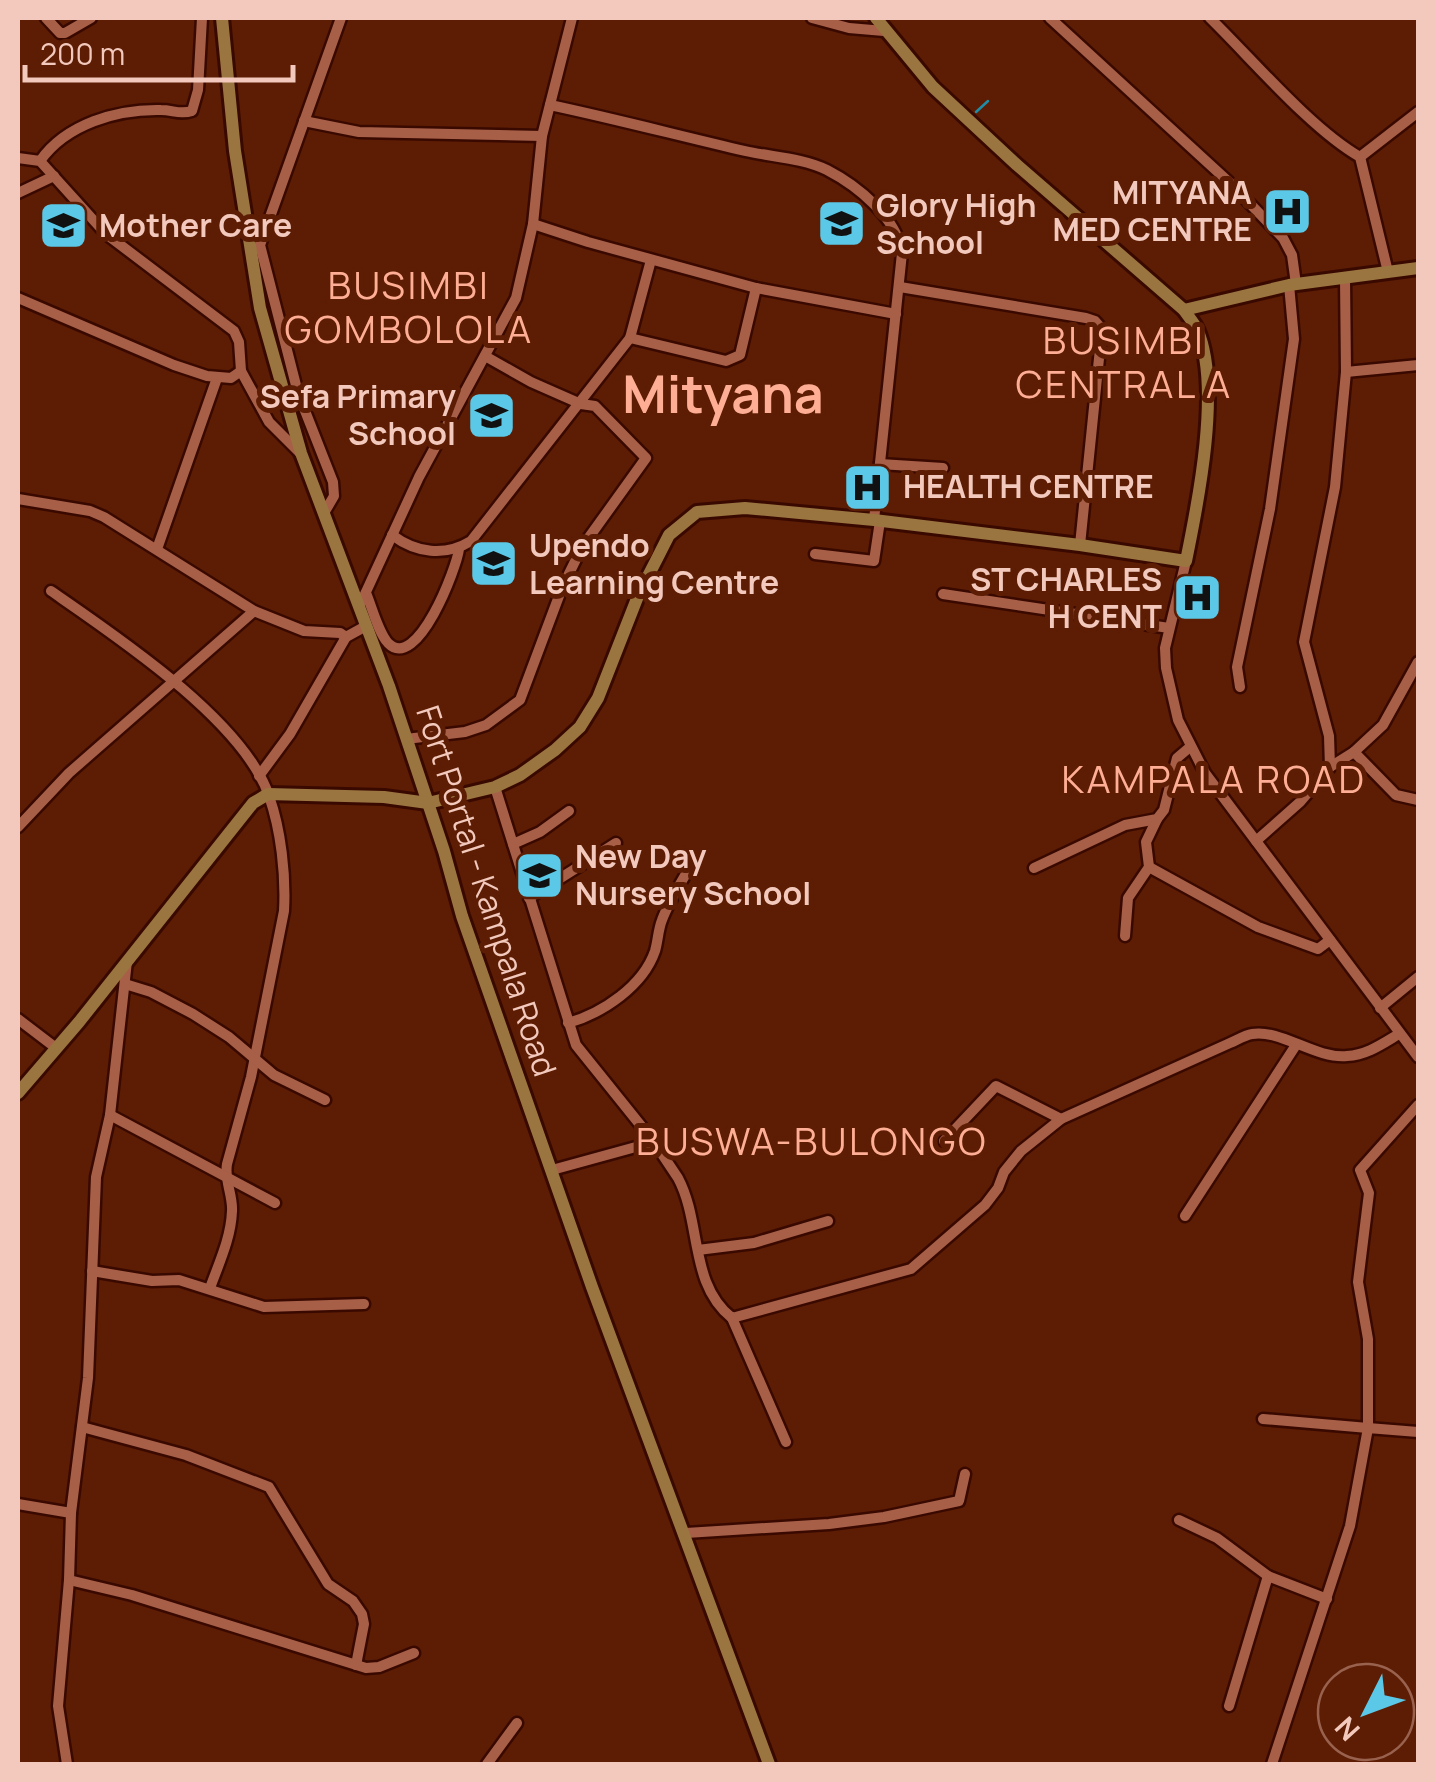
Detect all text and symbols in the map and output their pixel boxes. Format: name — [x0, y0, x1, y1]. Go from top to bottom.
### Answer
scale bar — [25, 20, 292, 82]
text: 200 m — [40, 33, 125, 74]
place label: MITYANA MED CENTRE — [1053, 170, 1252, 251]
place label: Glory High School — [876, 183, 1037, 264]
hospital icon: MITYANA MED CENTRE — [1261, 185, 1313, 237]
school or university icon: Glory High School — [815, 198, 867, 250]
school or university icon: Mother Care — [38, 200, 90, 252]
place label: Mother Care — [99, 203, 292, 247]
district label: BUSIMBI GOMBOLOLA — [284, 258, 534, 354]
district label: BUSIMBI CENTRAL A — [1015, 313, 1233, 409]
district label: Mityana — [622, 358, 824, 429]
place label: Sefa Primary School — [260, 374, 456, 455]
school or university icon: Sefa Primary School — [465, 389, 517, 441]
hospital icon: HEALTH CENTRE — [842, 461, 894, 513]
place label: HEALTH CENTRE — [903, 464, 1154, 508]
place label: Upendo Learning Centre — [529, 523, 779, 604]
school or university icon: Upendo Learning Centre — [468, 538, 520, 590]
place label: ST CHARLES H CENT — [970, 557, 1163, 638]
hospital icon: ST CHARLES H CENT — [1171, 572, 1223, 624]
street label: Fort Portal - Kampala Road — [406, 700, 568, 1082]
district label: KAMPALA ROAD — [1061, 752, 1367, 804]
place label: New Day Nursery School — [575, 834, 811, 915]
school or university icon: New Day Nursery School — [514, 849, 566, 901]
district label: BUSWA-BULONGO — [636, 1114, 988, 1166]
north arrow — [1316, 1662, 1416, 1762]
text: N — [1326, 1709, 1368, 1750]

